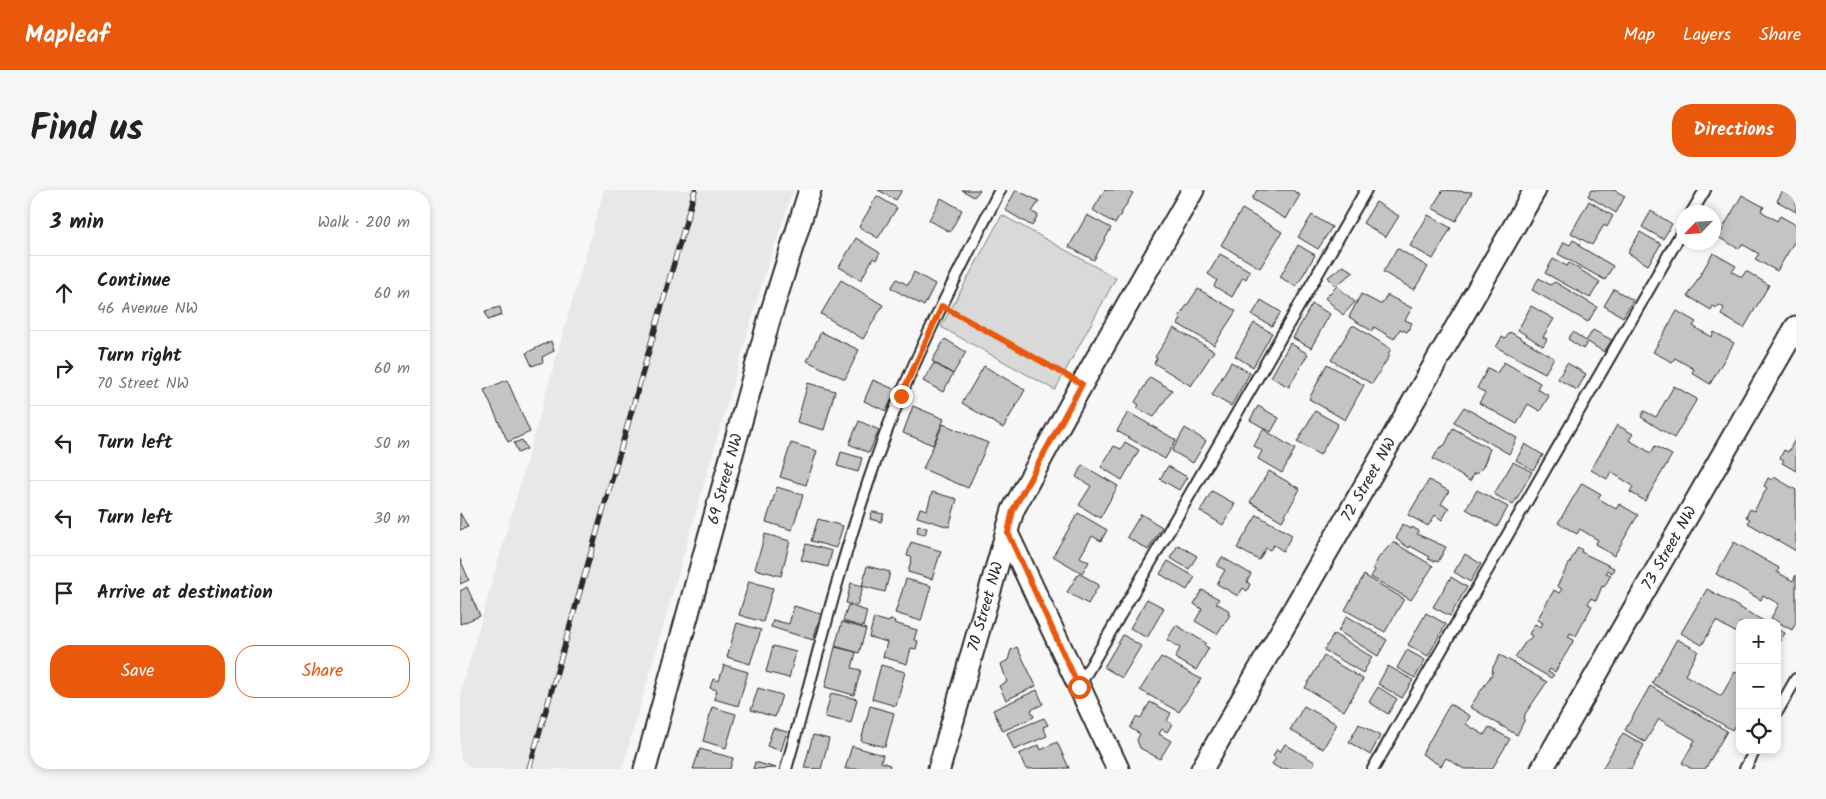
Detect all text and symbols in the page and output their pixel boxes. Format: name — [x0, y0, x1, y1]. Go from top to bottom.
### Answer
text: Mapleaf — [25, 16, 109, 55]
text: Map — [1624, 21, 1655, 50]
text: Layers — [1683, 21, 1731, 50]
text: Share — [1759, 21, 1801, 50]
text: Find us — [30, 102, 143, 158]
button: Directions — [1672, 104, 1796, 157]
north arrow — [1676, 205, 1721, 250]
text: 3 min — [50, 206, 104, 239]
text: Walk · 200 m — [317, 210, 410, 235]
text: Continue — [97, 266, 170, 296]
icon: ahead — [50, 279, 78, 307]
text: 60 m — [374, 281, 410, 306]
text: 46 Avenue NW — [97, 296, 198, 321]
text: Turn right — [97, 341, 182, 371]
icon: right — [50, 354, 78, 382]
text: 60 m — [374, 356, 410, 381]
text: 70 Street NW — [97, 371, 189, 396]
route end — [890, 385, 913, 408]
text: Turn left — [97, 428, 172, 458]
icon: left — [50, 429, 78, 457]
street label: 69 Street NW — [701, 430, 750, 527]
text: 50 m — [374, 431, 410, 456]
street label: 72 Street NW — [1334, 433, 1403, 526]
street label: 73 Street NW — [1635, 501, 1703, 595]
text: Turn left — [97, 503, 172, 533]
icon: left — [50, 504, 78, 532]
text: 30 m — [374, 506, 410, 531]
street label: 70 Street NW — [961, 559, 1010, 654]
text: Arrive at destination — [97, 578, 273, 608]
icon: arrive — [50, 579, 78, 607]
map controls — [1736, 619, 1781, 754]
button: + — [1736, 619, 1781, 664]
button: Save — [50, 645, 225, 698]
button: Share — [235, 645, 410, 698]
button: − — [1736, 664, 1781, 709]
route start — [1068, 676, 1091, 699]
button: locate — [1736, 709, 1781, 754]

